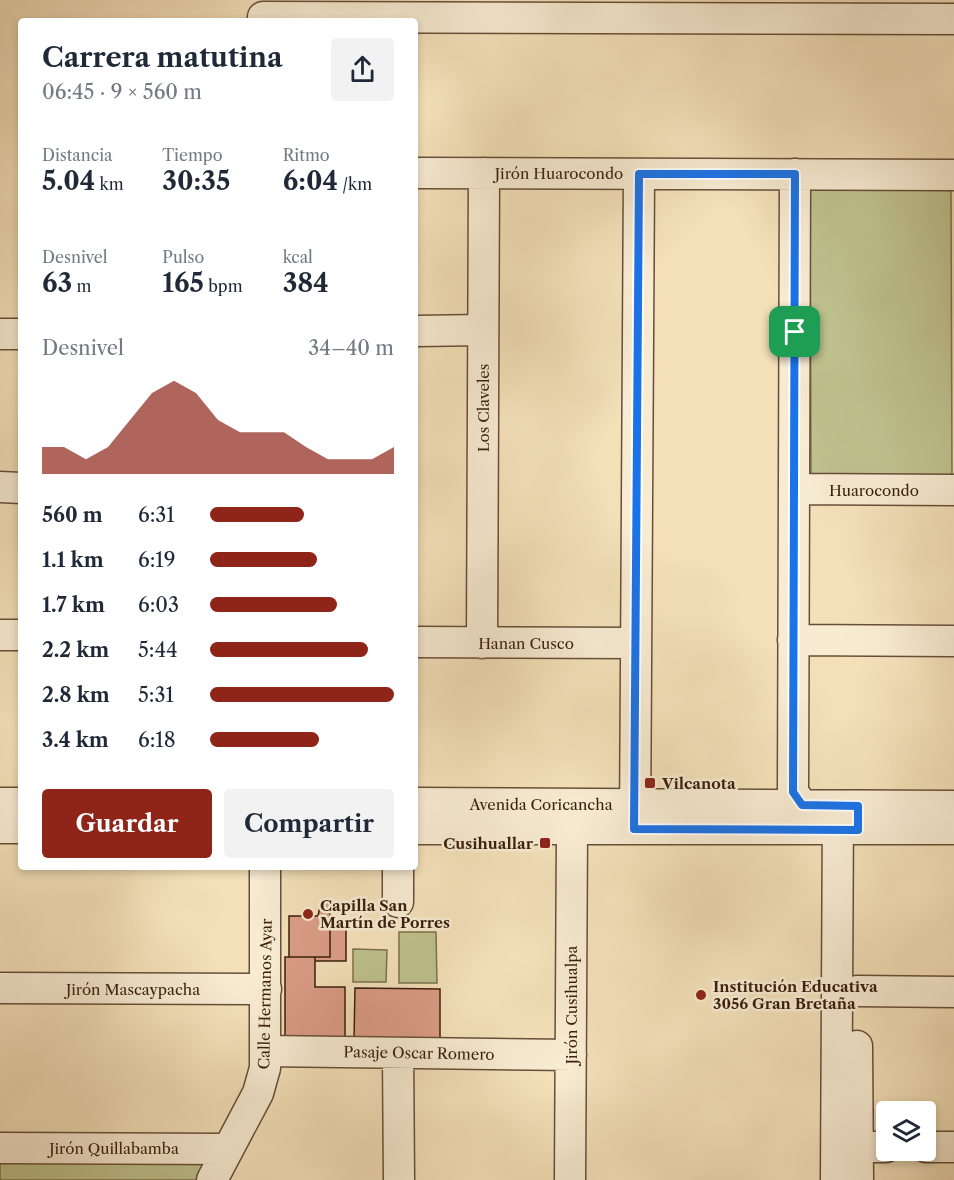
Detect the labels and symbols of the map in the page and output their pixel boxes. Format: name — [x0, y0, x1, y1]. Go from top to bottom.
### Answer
street label: Jirón Huarocondo — [493, 164, 623, 183]
pin — [769, 306, 820, 357]
street label: Los Claveles — [474, 364, 493, 452]
street label: Huarocondo — [829, 481, 919, 500]
street label: Hanan Cusco — [478, 634, 574, 653]
place label: Vilcanota — [661, 774, 736, 793]
marker: Vilcanota — [643, 776, 657, 790]
street label: Avenida Coricancha — [468, 795, 613, 814]
place label: Cusihuallar — [443, 834, 534, 853]
marker: Cusihuallar — [538, 836, 552, 850]
place label: Capilla San Martín de Porres — [320, 896, 450, 932]
marker: Capilla San Martín de Porres — [301, 907, 315, 921]
street label: Calle Hermanos Ayar — [254, 918, 276, 1070]
street label: Jirón Cusihualpa — [562, 946, 581, 1066]
place label: Institución Educativa 3056 Gran Bretaña — [713, 977, 878, 1013]
street label: Jirón Mascaypacha — [64, 980, 200, 999]
marker: Institución Educativa 3056 Gran Bretaña — [694, 988, 708, 1002]
street label: Pasaje Oscar Romero — [343, 1042, 495, 1064]
street label: Jirón Quillabamba — [47, 1139, 179, 1158]

